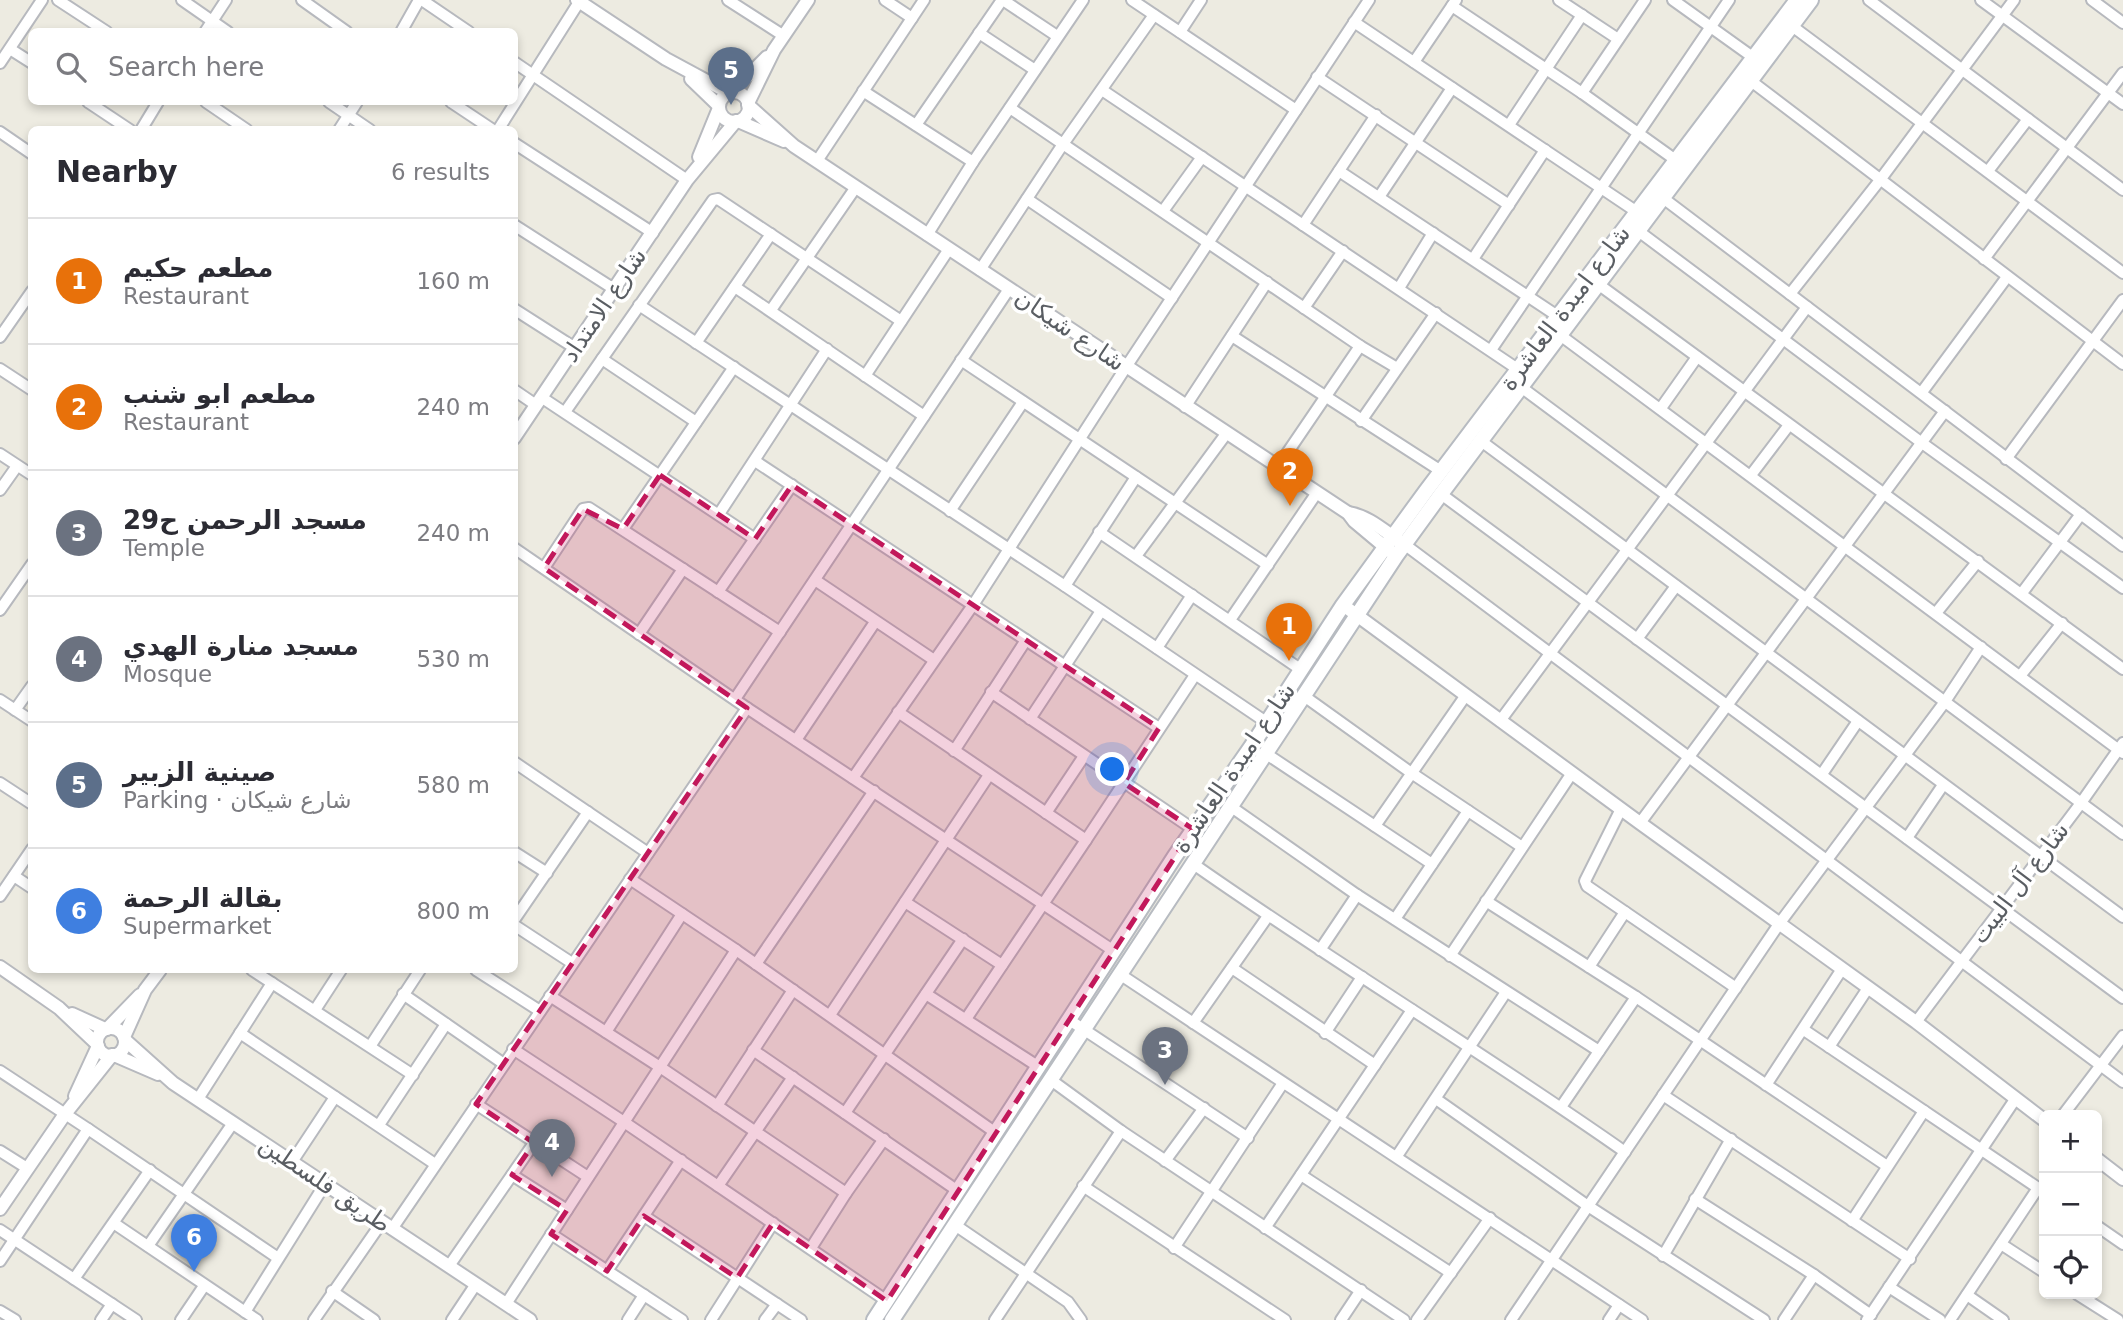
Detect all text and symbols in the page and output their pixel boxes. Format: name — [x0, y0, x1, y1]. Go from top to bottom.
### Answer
search box — [28, 28, 518, 105]
pin: 5 — [708, 47, 754, 105]
icon: search — [52, 48, 90, 86]
text: Search here — [108, 52, 264, 82]
text: Nearby — [56, 154, 178, 189]
text: 6 results — [391, 159, 490, 185]
street label: شارع امبدة العاشرة — [1494, 220, 1636, 396]
street label: شارع الامتداد — [556, 243, 652, 367]
text: مطعم حكيم — [123, 253, 273, 283]
text: 1 — [71, 268, 87, 294]
text: 160 m — [416, 268, 490, 294]
text: Restaurant — [123, 283, 249, 309]
street label: شارع شيكان — [1010, 283, 1130, 377]
text: مطعم ابو شنب — [123, 379, 316, 409]
text: 2 — [71, 394, 87, 420]
text: 240 m — [416, 394, 490, 420]
text: Restaurant — [123, 409, 249, 435]
pin: 2 — [1267, 448, 1313, 506]
text: مسجد الرحمن ح29 — [123, 505, 367, 535]
text: 3 — [71, 520, 87, 546]
text: 240 m — [416, 520, 490, 546]
text: Temple — [123, 535, 205, 561]
pin: 1 — [1266, 603, 1312, 661]
text: مسجد منارة الهدي — [123, 631, 359, 661]
text: 4 — [71, 646, 87, 672]
text: 530 m — [416, 646, 490, 672]
text: Mosque — [123, 661, 212, 687]
street label: شارع امبدة العاشرة — [1167, 678, 1301, 858]
your location — [1095, 752, 1129, 786]
text: صينية الزبير — [123, 757, 276, 787]
text: 5 — [71, 772, 87, 798]
text: 580 m — [416, 772, 490, 798]
text: Parking · شارع شيكان — [123, 787, 351, 813]
street label: شارع آل البيت — [1964, 816, 2075, 949]
text: بقالة الرحمة — [123, 883, 283, 913]
text: 6 — [71, 898, 87, 924]
text: 800 m — [416, 898, 490, 924]
text: Supermarket — [123, 913, 272, 939]
pin: 3 — [1142, 1027, 1188, 1085]
map controls — [2039, 1110, 2102, 1299]
button: + — [2039, 1110, 2102, 1173]
pin: 4 — [529, 1119, 575, 1177]
street label: طريق فلسطين — [254, 1130, 396, 1238]
button: − — [2039, 1173, 2102, 1236]
pin: 6 — [171, 1214, 217, 1272]
button: locate — [2039, 1236, 2102, 1299]

